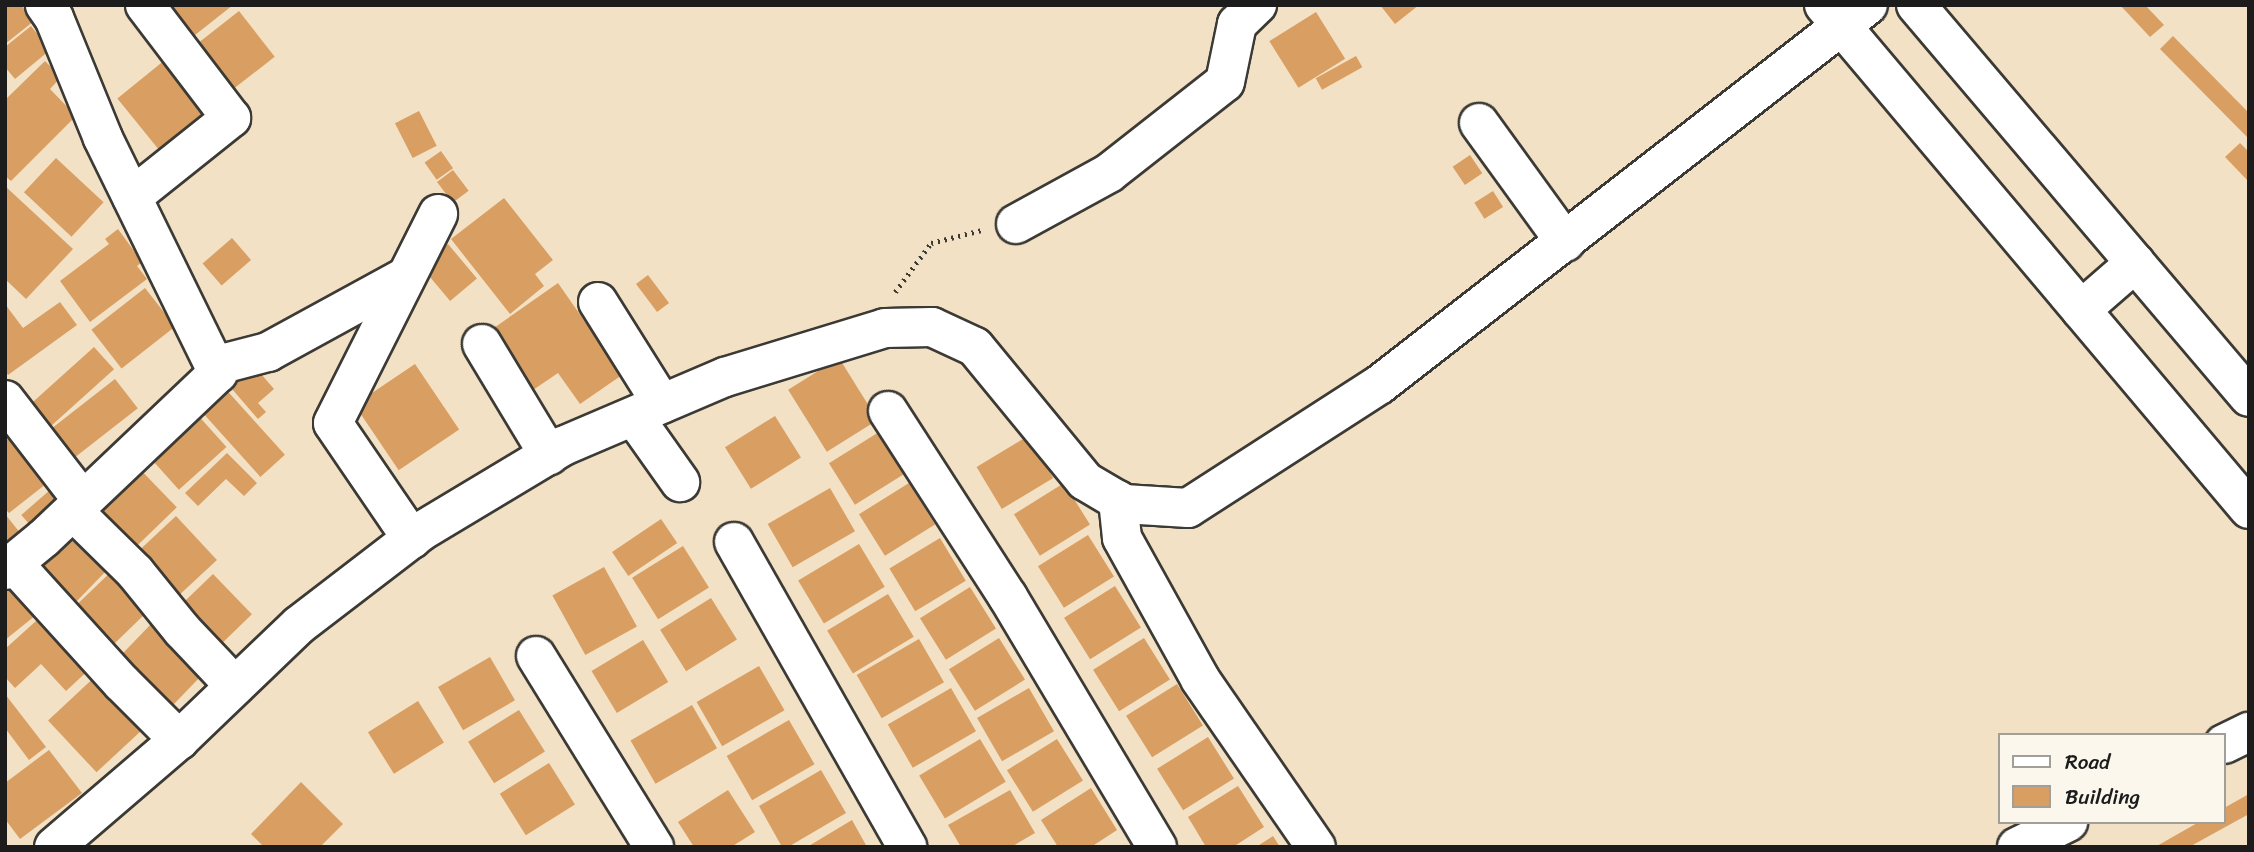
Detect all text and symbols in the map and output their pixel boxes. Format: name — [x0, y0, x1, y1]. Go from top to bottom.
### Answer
legend — [1998, 733, 2226, 824]
text: Road — [2065, 743, 2110, 781]
text: Building — [2065, 778, 2140, 816]

